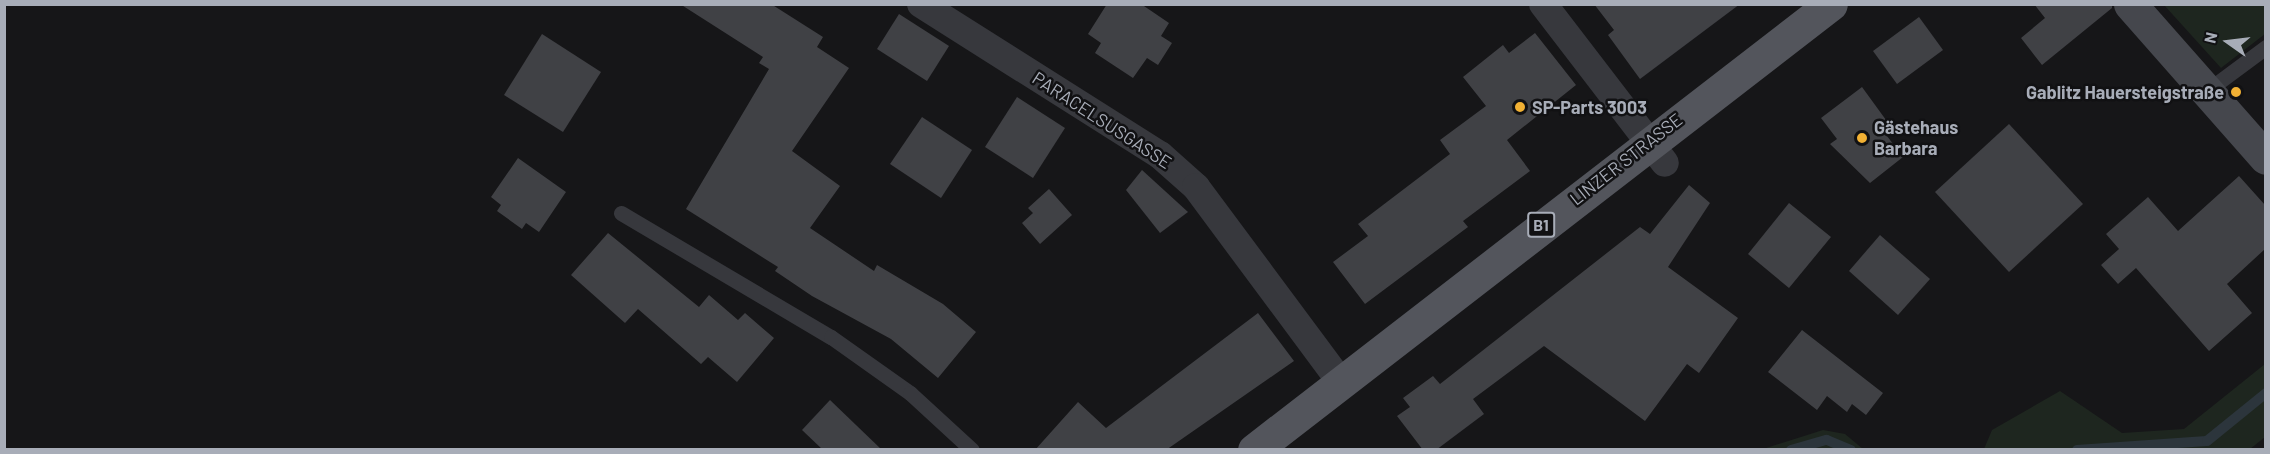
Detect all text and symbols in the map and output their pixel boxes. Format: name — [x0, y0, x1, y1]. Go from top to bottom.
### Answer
north arrow — [2198, 12, 2258, 72]
text: N — [2200, 30, 2221, 45]
street label: PARACELSUSGASSE — [1028, 67, 1176, 173]
place label: Gablitz Hauersteigstraße — [2026, 81, 2224, 103]
marker: Gablitz Hauersteigstraße — [2229, 85, 2243, 99]
place label: SP-Parts 3003 — [1532, 96, 1647, 118]
marker: SP-Parts 3003 — [1513, 100, 1527, 114]
street label: LINZER STRASSE — [1565, 108, 1687, 210]
place label: Gästehaus Barbara — [1874, 117, 1958, 160]
marker: Gästehaus Barbara — [1855, 131, 1869, 145]
road number: B1 — [1526, 212, 1556, 238]

